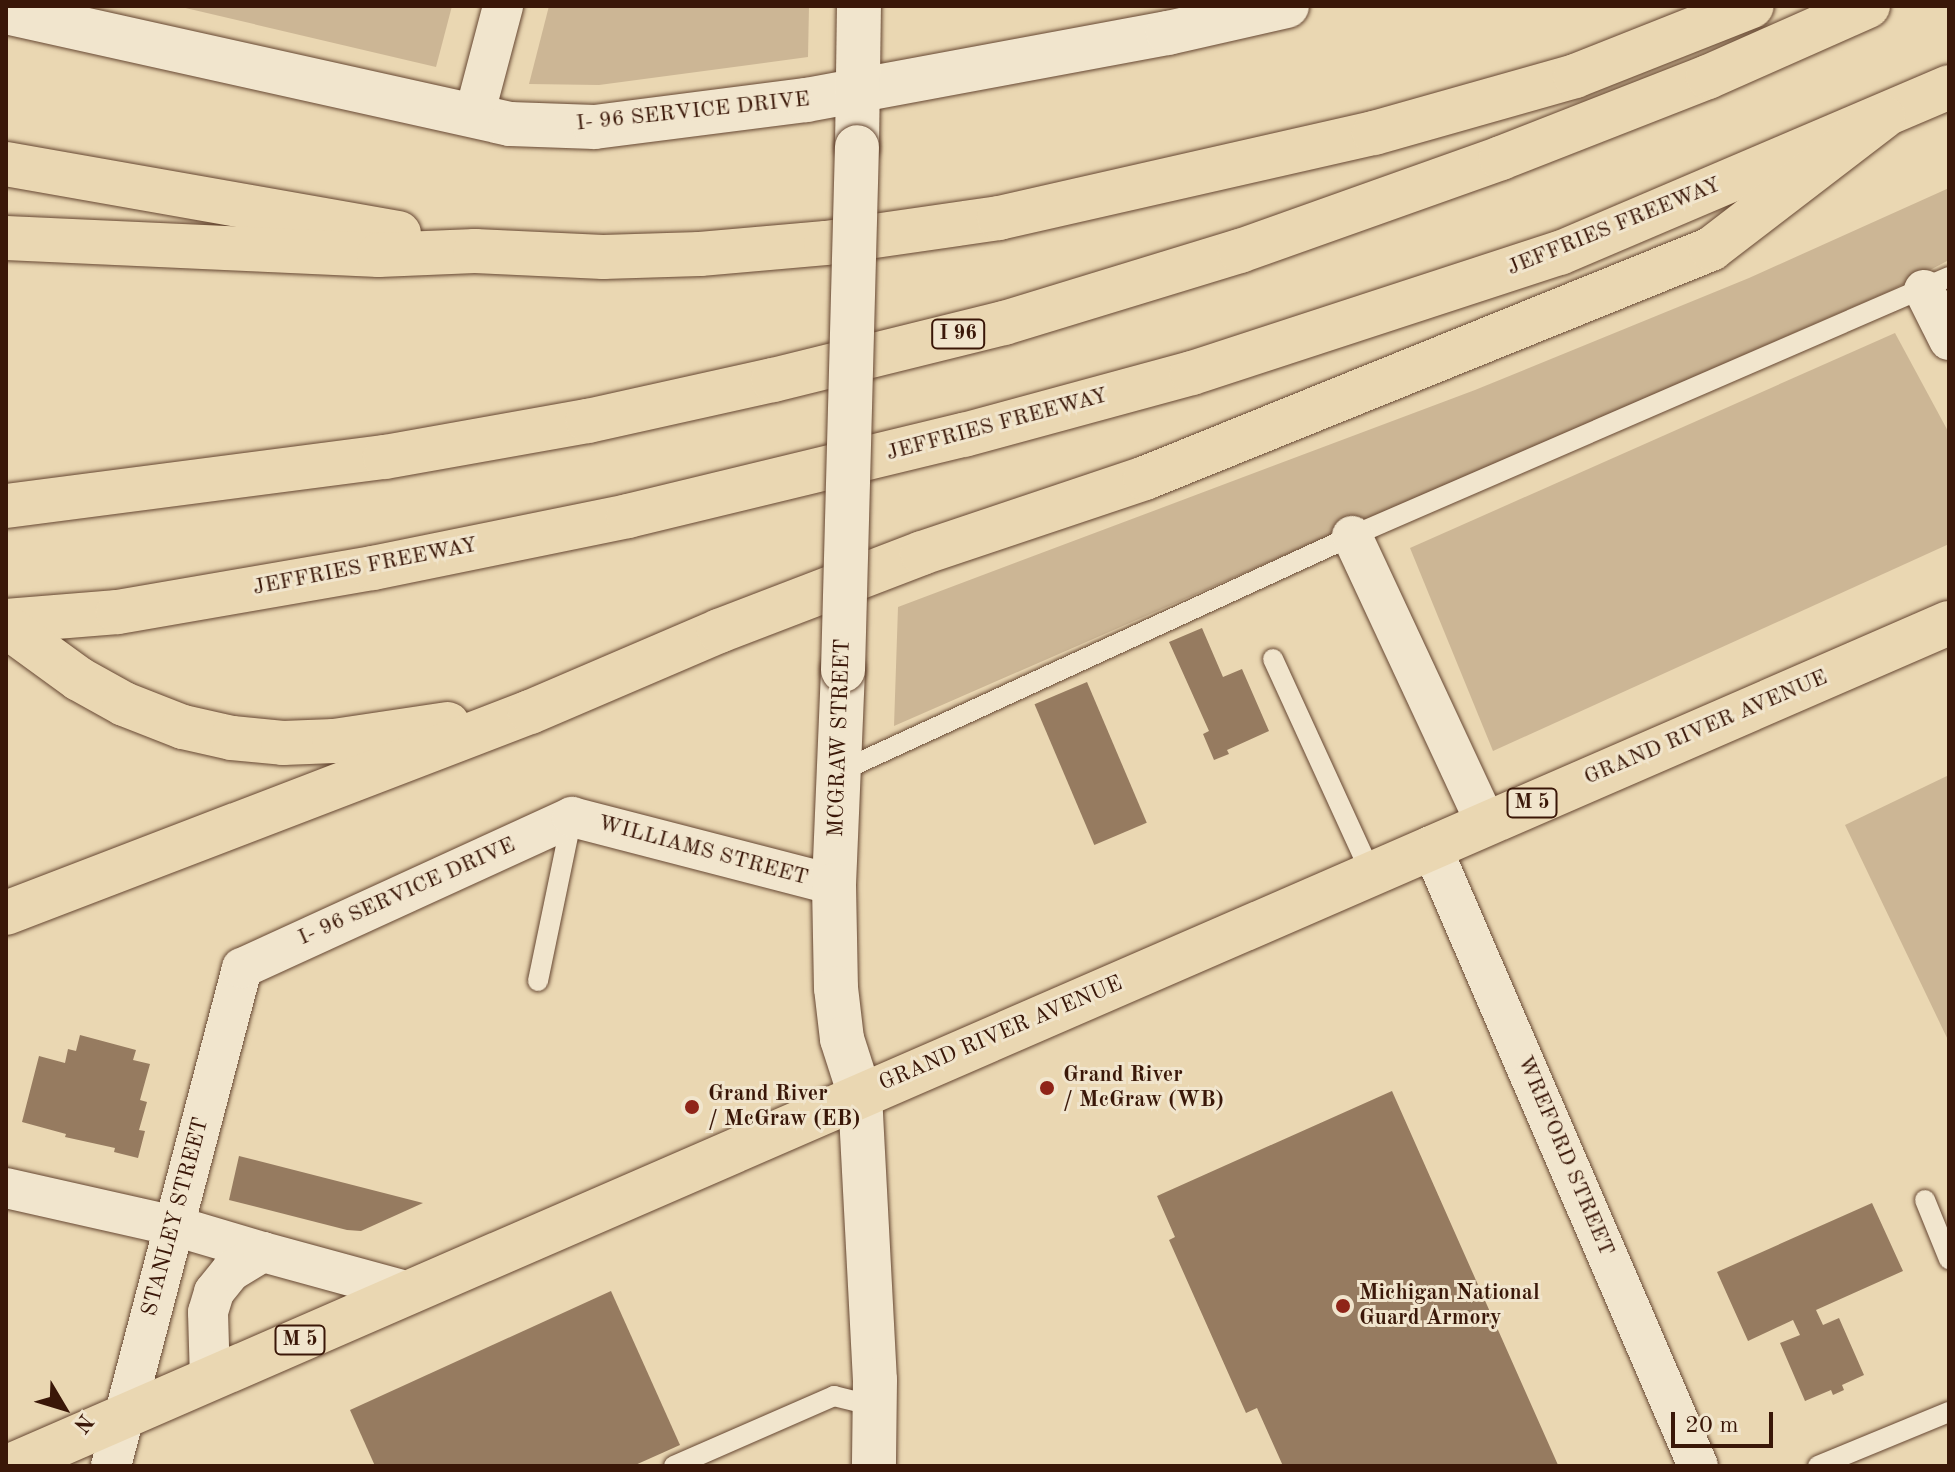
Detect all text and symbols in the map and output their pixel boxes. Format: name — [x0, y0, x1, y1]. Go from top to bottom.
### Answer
street label: I- 96 SERVICE DRIVE — [575, 87, 811, 137]
street label: JEFFRIES FREEWAY — [1503, 172, 1725, 282]
road number: I 96 — [930, 318, 986, 350]
street label: JEFFRIES FREEWAY — [884, 383, 1110, 467]
street label: JEFFRIES FREEWAY — [251, 532, 479, 602]
street label: MCGRAW STREET — [823, 638, 857, 838]
street label: GRAND RIVER AVENUE — [1580, 665, 1832, 791]
road number: M 5 — [1506, 787, 1558, 819]
street label: WILLIAMS STREET — [595, 810, 811, 892]
street label: I- 96 SERVICE DRIVE — [294, 832, 520, 952]
street label: GRAND RIVER AVENUE — [875, 971, 1127, 1097]
street label: WREFORD STREET — [1511, 1052, 1619, 1260]
place label: Grand River / McGraw (WB) — [1063, 1062, 1224, 1114]
marker: Grand River / McGraw (WB) — [1038, 1079, 1056, 1097]
place label: Grand River / McGraw (EB) — [708, 1081, 860, 1132]
marker: Grand River / McGraw (EB) — [683, 1098, 701, 1116]
street label: STANLEY STREET — [137, 1115, 215, 1319]
place label: Michigan National Guard Armory — [1359, 1280, 1540, 1332]
marker: Michigan National Guard Armory — [1334, 1297, 1352, 1315]
road number: M 5 — [274, 1324, 326, 1356]
north arrow — [24, 1368, 104, 1448]
scale bar — [1675, 1396, 1777, 1446]
text: N — [69, 1409, 97, 1436]
text: 20 m — [1685, 1414, 1739, 1438]

